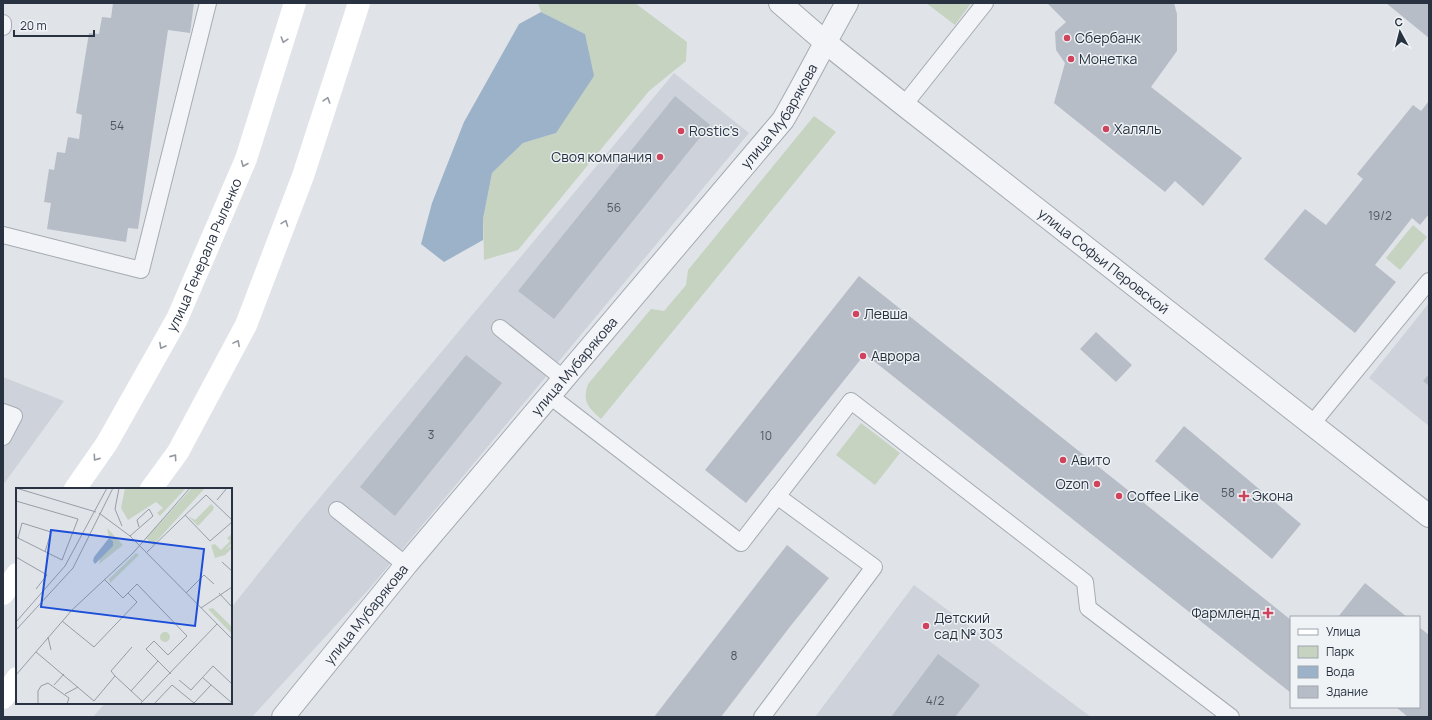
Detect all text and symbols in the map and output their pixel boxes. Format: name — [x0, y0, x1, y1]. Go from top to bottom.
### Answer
scale bar — [14, 12, 94, 38]
north arrow — [1380, 12, 1420, 52]
text: С — [1394, 14, 1404, 30]
text: 20 m — [20, 17, 47, 34]
place label: Сбербанк — [1075, 28, 1142, 47]
marker: Сбербанк — [1062, 33, 1072, 43]
one-way arrow — [280, 37, 288, 44]
place label: Монетка — [1079, 49, 1137, 68]
marker: Монетка — [1066, 54, 1076, 64]
street label: улица Мубарякова — [736, 60, 821, 172]
one-way arrow — [323, 97, 331, 104]
house number: 54 — [110, 117, 124, 134]
place label: Халяль — [1114, 119, 1162, 138]
place label: Rostic's — [689, 121, 739, 140]
marker: Халяль — [1101, 124, 1111, 134]
marker: Rostic's — [676, 126, 686, 136]
place label: Своя компания — [551, 147, 652, 166]
marker: Своя компания — [655, 152, 665, 162]
one-way arrow — [241, 160, 249, 168]
street label: улица Генерала Рыленко — [162, 175, 246, 335]
house number: 56 — [607, 199, 621, 216]
street label: улица Софьи Перовской — [1034, 204, 1173, 318]
house number: 19/2 — [1368, 207, 1392, 224]
one-way arrow — [281, 219, 289, 226]
place label: Левша — [864, 304, 908, 323]
marker: Левша — [851, 309, 861, 319]
street label: улица Мубарякова — [527, 313, 621, 419]
one-way arrow — [232, 340, 239, 347]
one-way arrow — [159, 342, 166, 349]
place label: Аврора — [871, 346, 920, 365]
marker: Аврора — [858, 351, 868, 361]
house number: 3 — [428, 426, 434, 443]
house number: 10 — [760, 427, 772, 444]
place label: Авито — [1071, 450, 1111, 469]
one-way arrow — [94, 454, 101, 461]
one-way arrow — [169, 454, 177, 461]
marker: Авито — [1058, 455, 1068, 465]
place label: Ozon — [1055, 474, 1089, 493]
marker: Ozon — [1092, 479, 1102, 489]
house number: 58 — [1221, 484, 1235, 501]
place label: Coffee Like — [1127, 486, 1199, 505]
place label: Экона — [1252, 486, 1293, 505]
inset map — [16, 488, 232, 704]
marker: Coffee Like — [1114, 491, 1124, 501]
marker: Экона — [1239, 491, 1249, 501]
street label: улица Мубарякова — [319, 560, 412, 668]
place label: Фармленд — [1191, 603, 1260, 622]
place label: Детский сад № 303 — [934, 608, 1003, 643]
marker: Фармленд — [1263, 608, 1273, 618]
legend — [1290, 616, 1420, 708]
marker: Детский сад № 303 — [921, 621, 931, 631]
text: Улица — [1326, 623, 1360, 640]
text: Парк — [1326, 643, 1355, 660]
house number: 8 — [731, 647, 738, 664]
text: Вода — [1326, 663, 1354, 680]
text: Здание — [1326, 683, 1368, 700]
house number: 4/2 — [926, 692, 944, 709]

